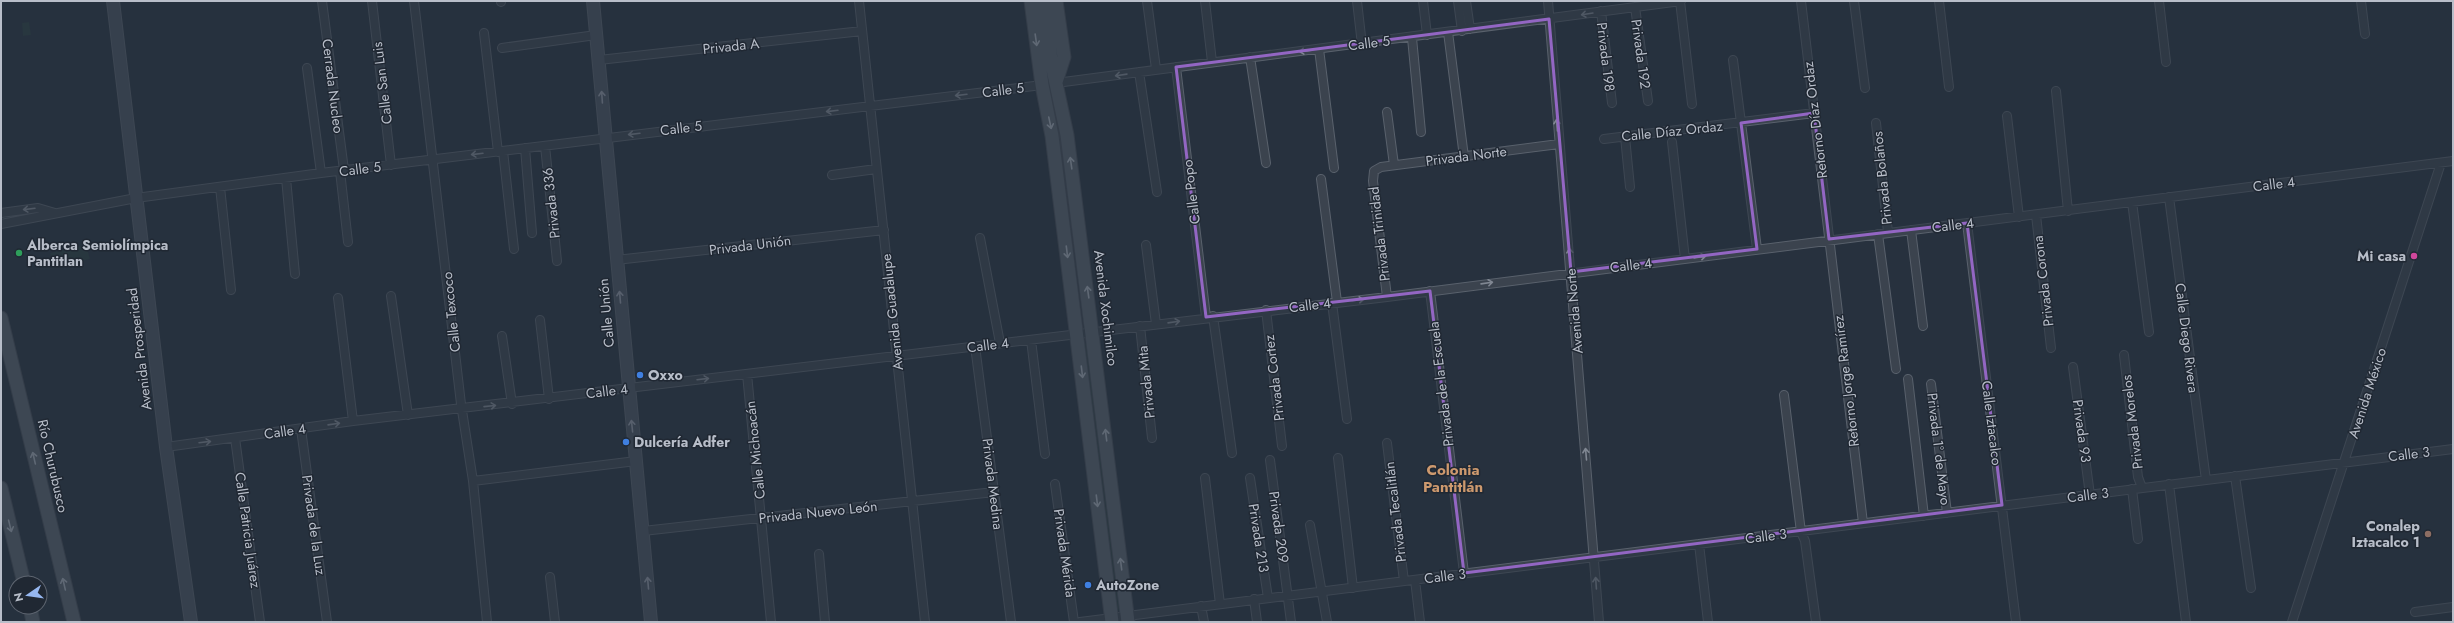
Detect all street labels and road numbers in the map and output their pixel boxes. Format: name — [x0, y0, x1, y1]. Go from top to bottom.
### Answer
street label: Privada 192 — [1626, 18, 1656, 90]
street label: Privada 198 — [1592, 21, 1620, 93]
street label: Calle 5 — [1347, 30, 1391, 55]
street label: Privada A — [702, 33, 761, 59]
street label: Cerrada Nucleo — [317, 38, 349, 135]
street label: Calle San Luis — [367, 40, 397, 125]
street label: Retorno Díaz Ordaz — [1798, 60, 1832, 180]
street label: Calle 5 — [981, 77, 1025, 102]
street label: Calle 5 — [659, 115, 703, 140]
street label: Calle Díaz Ordaz — [1620, 116, 1724, 146]
street label: Privada Bolaños — [1867, 130, 1897, 226]
street label: Privada Norte — [1424, 141, 1508, 171]
street label: Calle 5 — [338, 156, 382, 181]
street label: Calle Popo — [1177, 158, 1205, 225]
street label: Privada 336 — [537, 167, 565, 239]
street label: Calle 4 — [2252, 171, 2296, 197]
street label: Privada Trinidad — [1363, 186, 1395, 282]
street label: Calle 4 — [1931, 212, 1975, 238]
street label: Privada Unión — [708, 230, 792, 260]
street label: Privada Corona — [2028, 235, 2058, 327]
street label: Avenida Xochimilco — [1089, 249, 1123, 367]
street label: Calle 4 — [1609, 252, 1653, 278]
street label: Avenida Guadalupe — [876, 253, 908, 371]
street label: Avenida Norte — [1560, 268, 1588, 354]
street label: Calle Texcoco — [437, 271, 465, 353]
street label: Calle Unión — [593, 278, 619, 348]
street label: Calle Diego Rivera — [2170, 282, 2204, 394]
street label: Avenida Prosperidad — [122, 287, 156, 411]
street label: Calle 4 — [1288, 292, 1332, 318]
street label: Retorno Jorge Ramírez — [1828, 314, 1864, 448]
street label: Privada de la Escuela — [1423, 320, 1459, 448]
street label: Calle 4 — [966, 332, 1010, 358]
street label: Privada Cortez — [1259, 333, 1289, 422]
street label: Privada Mita — [1132, 345, 1160, 419]
street label: Avenida México — [2343, 345, 2391, 441]
street label: Privada Morelos — [2116, 373, 2148, 470]
street label: Calle 4 — [585, 378, 629, 404]
street label: Calle Iztacalco — [1977, 380, 2007, 467]
street label: Privada 1º de Mayo — [1922, 392, 1956, 507]
street label: Privada 93 — [2068, 398, 2096, 464]
street label: Calle Michoacán — [740, 400, 770, 500]
street label: Río Churubusco — [33, 417, 74, 515]
street label: Calle 4 — [263, 418, 307, 444]
street label: Privada Medina — [977, 437, 1009, 531]
street label: Calle 3 — [2387, 441, 2431, 466]
street label: Privada Tecalitlán — [1379, 461, 1411, 563]
street label: Calle Patricia Juárez — [230, 471, 266, 590]
street label: Privada de la Luz — [297, 474, 331, 577]
street label: Calle 3 — [2066, 482, 2110, 507]
street label: Privada 209 — [1264, 490, 1294, 564]
street label: Privada Nuevo León — [758, 496, 878, 528]
street label: Privada 213 — [1244, 502, 1274, 574]
street label: Privada Mérida — [1049, 507, 1081, 599]
street label: Calle 3 — [1744, 523, 1788, 548]
street label: Calle 3 — [1423, 563, 1467, 588]

